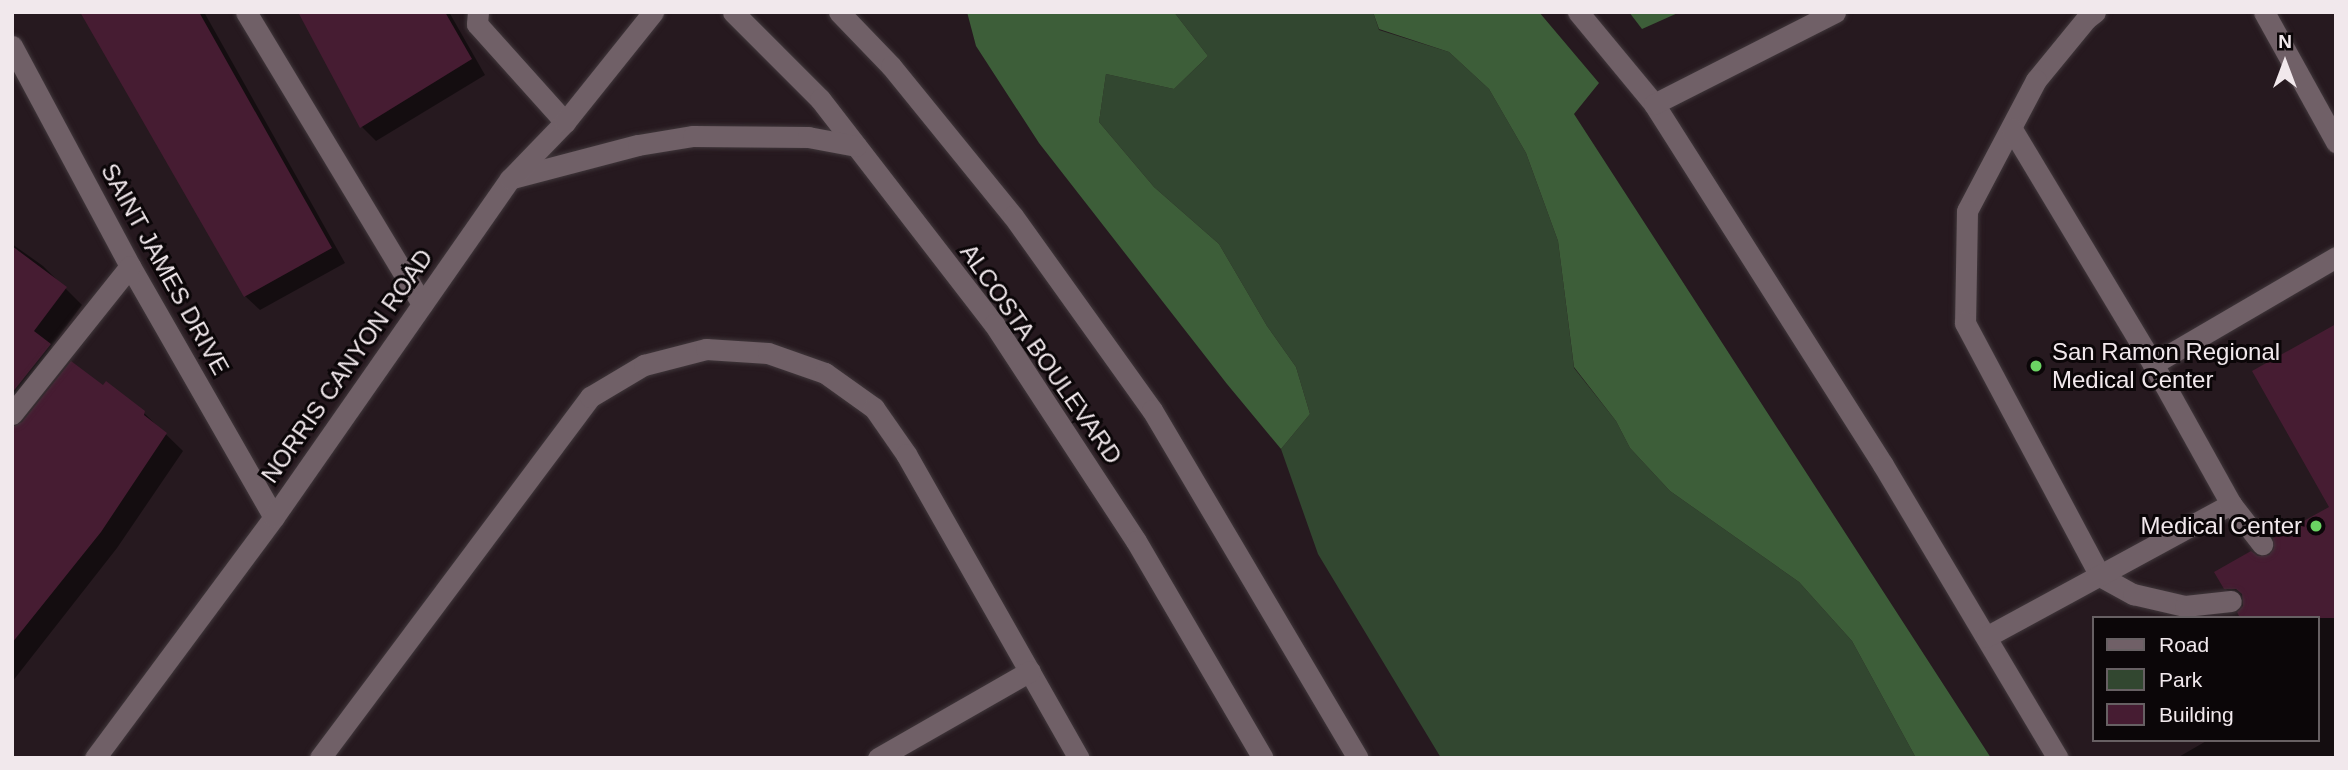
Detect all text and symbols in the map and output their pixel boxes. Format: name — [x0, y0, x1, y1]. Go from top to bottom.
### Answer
north arrow — [2250, 28, 2320, 98]
text: N — [2278, 31, 2292, 52]
street label: SAINT JAMES DRIVE — [95, 158, 235, 380]
street label: ALCOSTA BOULEVARD — [954, 238, 1128, 470]
street label: NORRIS CANYON ROAD — [255, 244, 439, 488]
place label: San Ramon Regional Medical Center — [2052, 338, 2280, 394]
marker: San Ramon Regional Medical Center — [2026, 356, 2046, 376]
place label: Medical Center — [2141, 512, 2302, 540]
marker: Medical Center — [2308, 518, 2324, 534]
legend — [2092, 616, 2320, 742]
text: Road — [2159, 633, 2209, 656]
text: Park — [2159, 668, 2202, 691]
text: Building — [2159, 703, 2234, 726]

